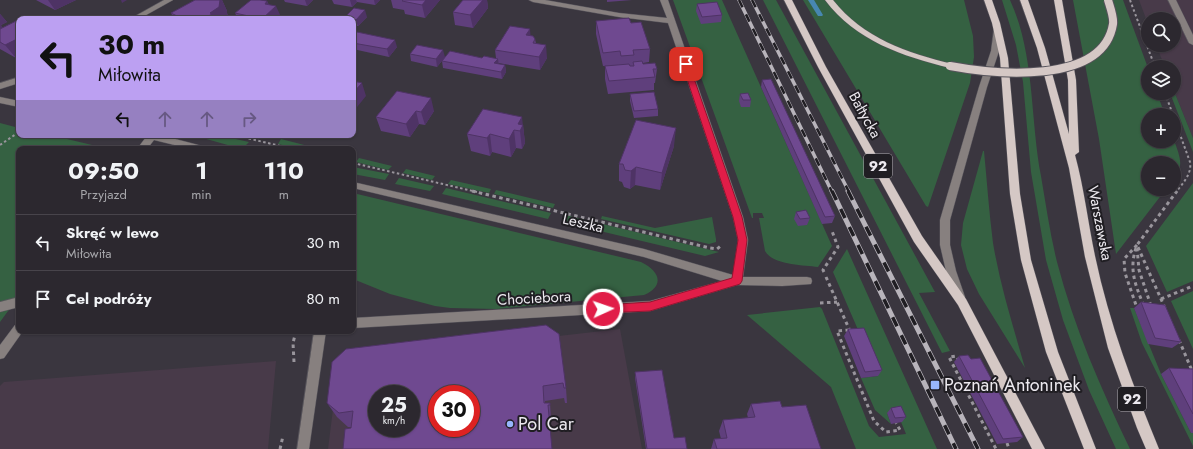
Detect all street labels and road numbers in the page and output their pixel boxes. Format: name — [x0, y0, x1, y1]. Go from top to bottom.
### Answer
street label: Bałtycka — [843, 88, 887, 142]
road number: 92 — [864, 154, 892, 178]
street label: Warszawska — [1082, 184, 1118, 262]
street label: Leszka — [560, 208, 606, 238]
street label: Chociebora — [496, 285, 572, 311]
road number: 92 — [1118, 387, 1146, 411]

